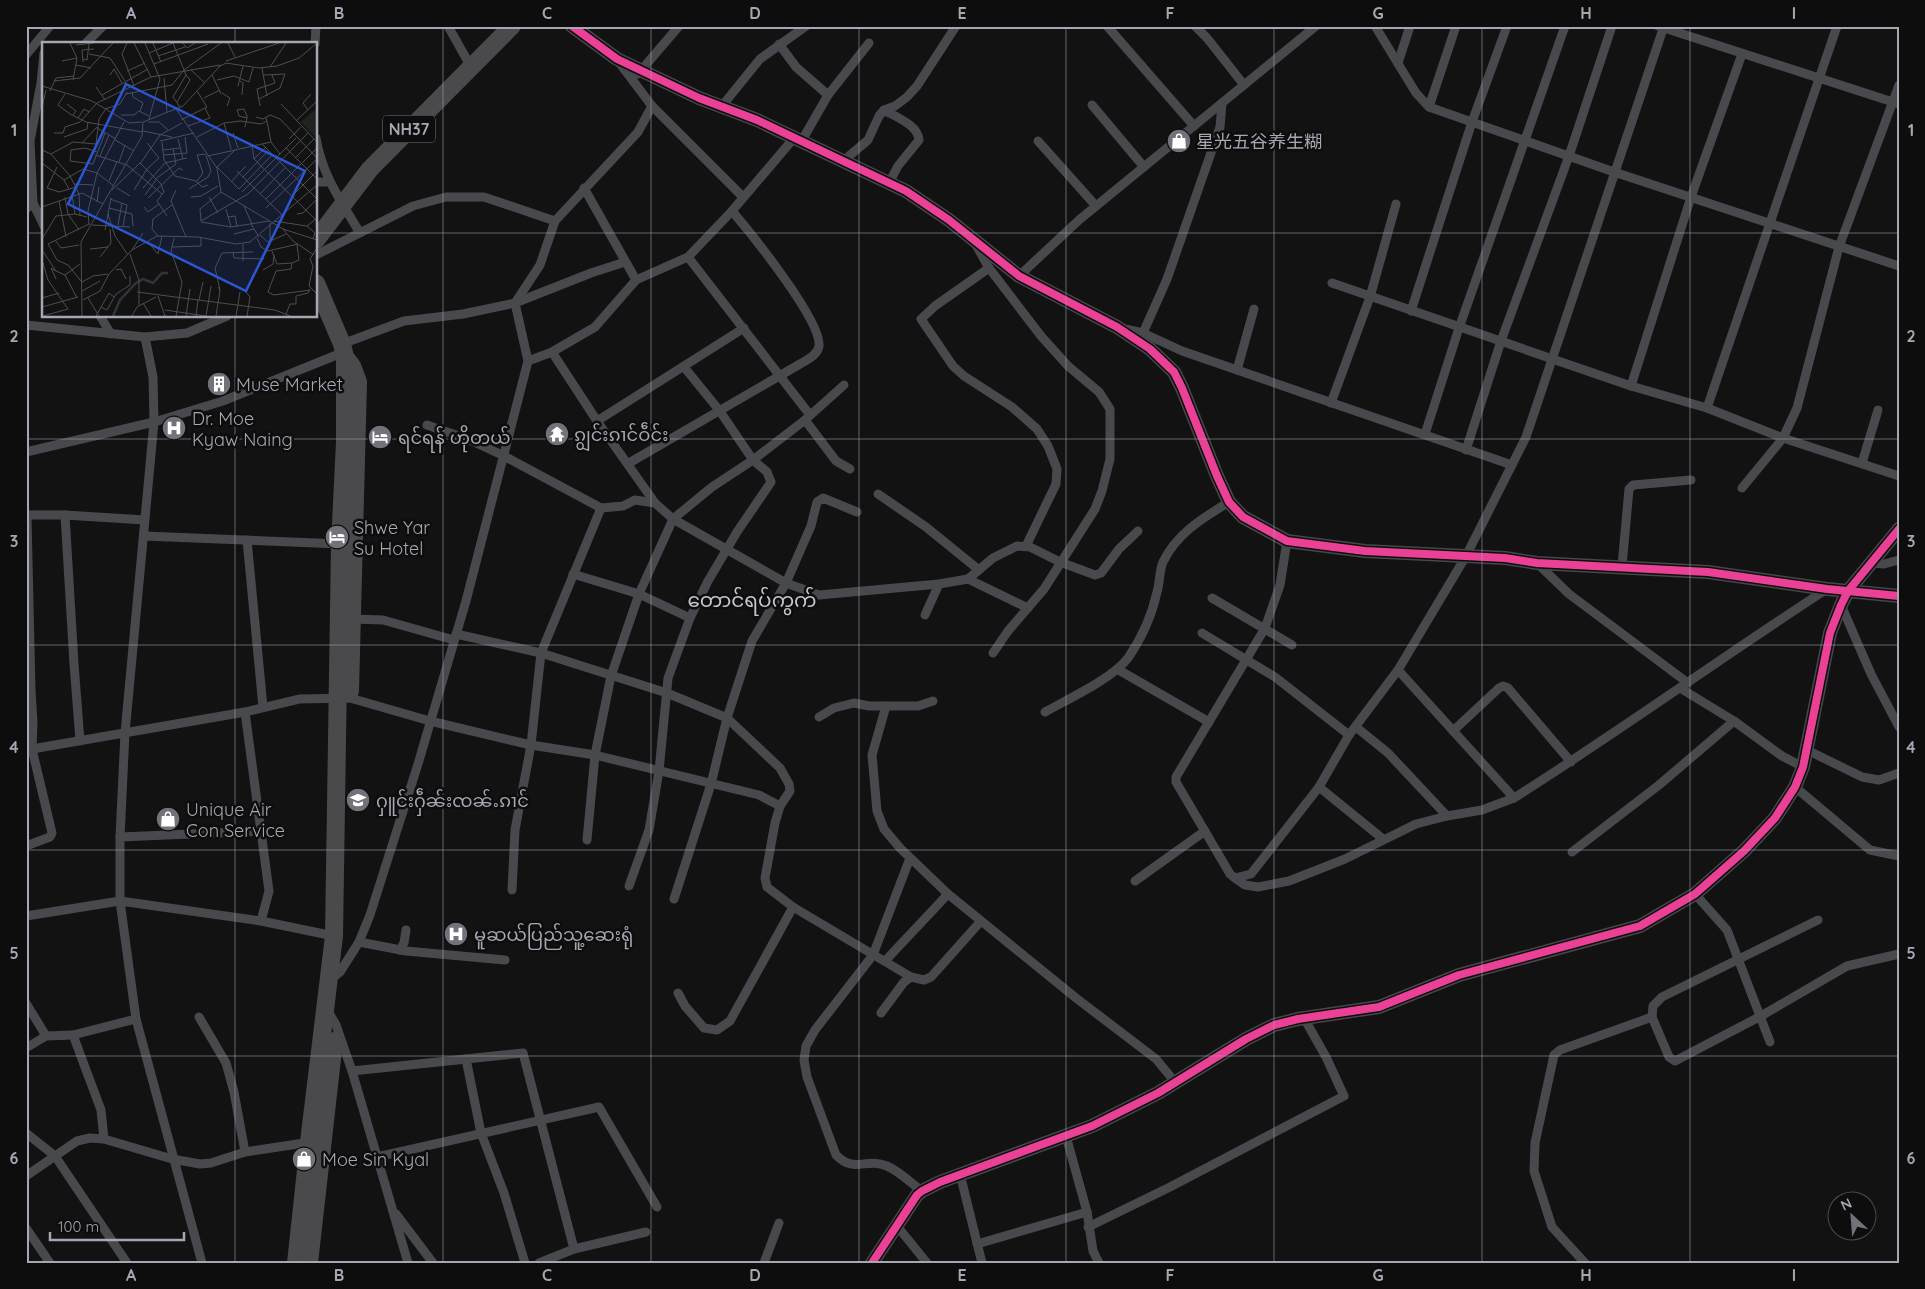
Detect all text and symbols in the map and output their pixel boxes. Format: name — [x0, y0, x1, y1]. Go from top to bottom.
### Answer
text: A — [126, 3, 137, 23]
text: B — [334, 3, 344, 23]
text: C — [542, 3, 552, 23]
text: D — [749, 3, 761, 23]
text: E — [957, 3, 967, 23]
text: F — [1166, 3, 1175, 23]
text: G — [1372, 3, 1384, 23]
text: H — [1580, 3, 1592, 23]
text: I — [1792, 3, 1796, 23]
inset map — [42, 42, 318, 318]
road number: NH37 — [383, 116, 435, 142]
text: 1 — [11, 120, 17, 140]
text: 1 — [1908, 120, 1914, 140]
shop icon: 星光五谷养生糊 — [1166, 128, 1192, 154]
place label: 星光五谷养生糊 — [1196, 130, 1322, 153]
text: 2 — [9, 326, 19, 346]
text: 2 — [1906, 326, 1916, 346]
building icon: Muse Market — [206, 371, 232, 397]
place label: Muse Market — [236, 373, 343, 396]
place label: Dr. Moe Kyaw Naing — [192, 407, 293, 451]
hospital icon: Dr. Moe Kyaw Naing — [161, 415, 187, 441]
temple icon: ၵျွင်းၵၢင်ဝဵင်း — [544, 421, 570, 447]
place label: ၵျွင်းၵၢင်ဝဵင်း — [574, 421, 668, 452]
hotel icon: ရင်ရန် ဟိုတယ် — [367, 424, 393, 450]
place label: ရင်ရန် ဟိုတယ် — [398, 424, 510, 453]
place label: Shwe Yar Su Hotel — [354, 516, 430, 560]
hotel icon: Shwe Yar Su Hotel — [324, 524, 350, 550]
text: 3 — [10, 531, 18, 551]
text: 3 — [1907, 531, 1915, 551]
district label: တောင်ရပ်ကွက် — [687, 586, 817, 616]
text: 4 — [9, 737, 19, 757]
text: 4 — [1906, 737, 1916, 757]
school or university icon: ႁူင်းႁဵၼ်းၸၼ်ႉၵၢင် — [345, 787, 371, 813]
place label: ႁူင်းႁဵၼ်းၸၼ်ႉၵၢင် — [376, 787, 529, 816]
place label: Unique Air Con Service — [186, 798, 285, 842]
shop icon: Unique Air Con Service — [155, 806, 181, 832]
hospital icon: မူဆယ်ပြည်သူ့ဆေးရုံ — [443, 921, 469, 947]
place label: မူဆယ်ပြည်သူ့ဆေးရုံ — [474, 922, 633, 950]
text: 5 — [9, 943, 19, 963]
text: 5 — [1906, 943, 1916, 963]
shop icon: Moe Sin Kyal — [291, 1146, 317, 1172]
text: 6 — [10, 1148, 19, 1168]
place label: Moe Sin Kyal — [322, 1148, 429, 1171]
text: 6 — [1907, 1148, 1916, 1168]
north arrow — [1828, 1192, 1878, 1242]
text: N — [1838, 1194, 1855, 1215]
scale bar — [50, 1209, 184, 1241]
text: 100 m — [58, 1217, 99, 1236]
text: A — [126, 1265, 137, 1285]
text: B — [334, 1265, 344, 1285]
text: C — [542, 1265, 552, 1285]
text: D — [749, 1265, 761, 1285]
text: E — [957, 1265, 967, 1285]
text: F — [1166, 1265, 1175, 1285]
text: G — [1372, 1265, 1384, 1285]
text: H — [1580, 1265, 1592, 1285]
text: I — [1792, 1265, 1796, 1285]

